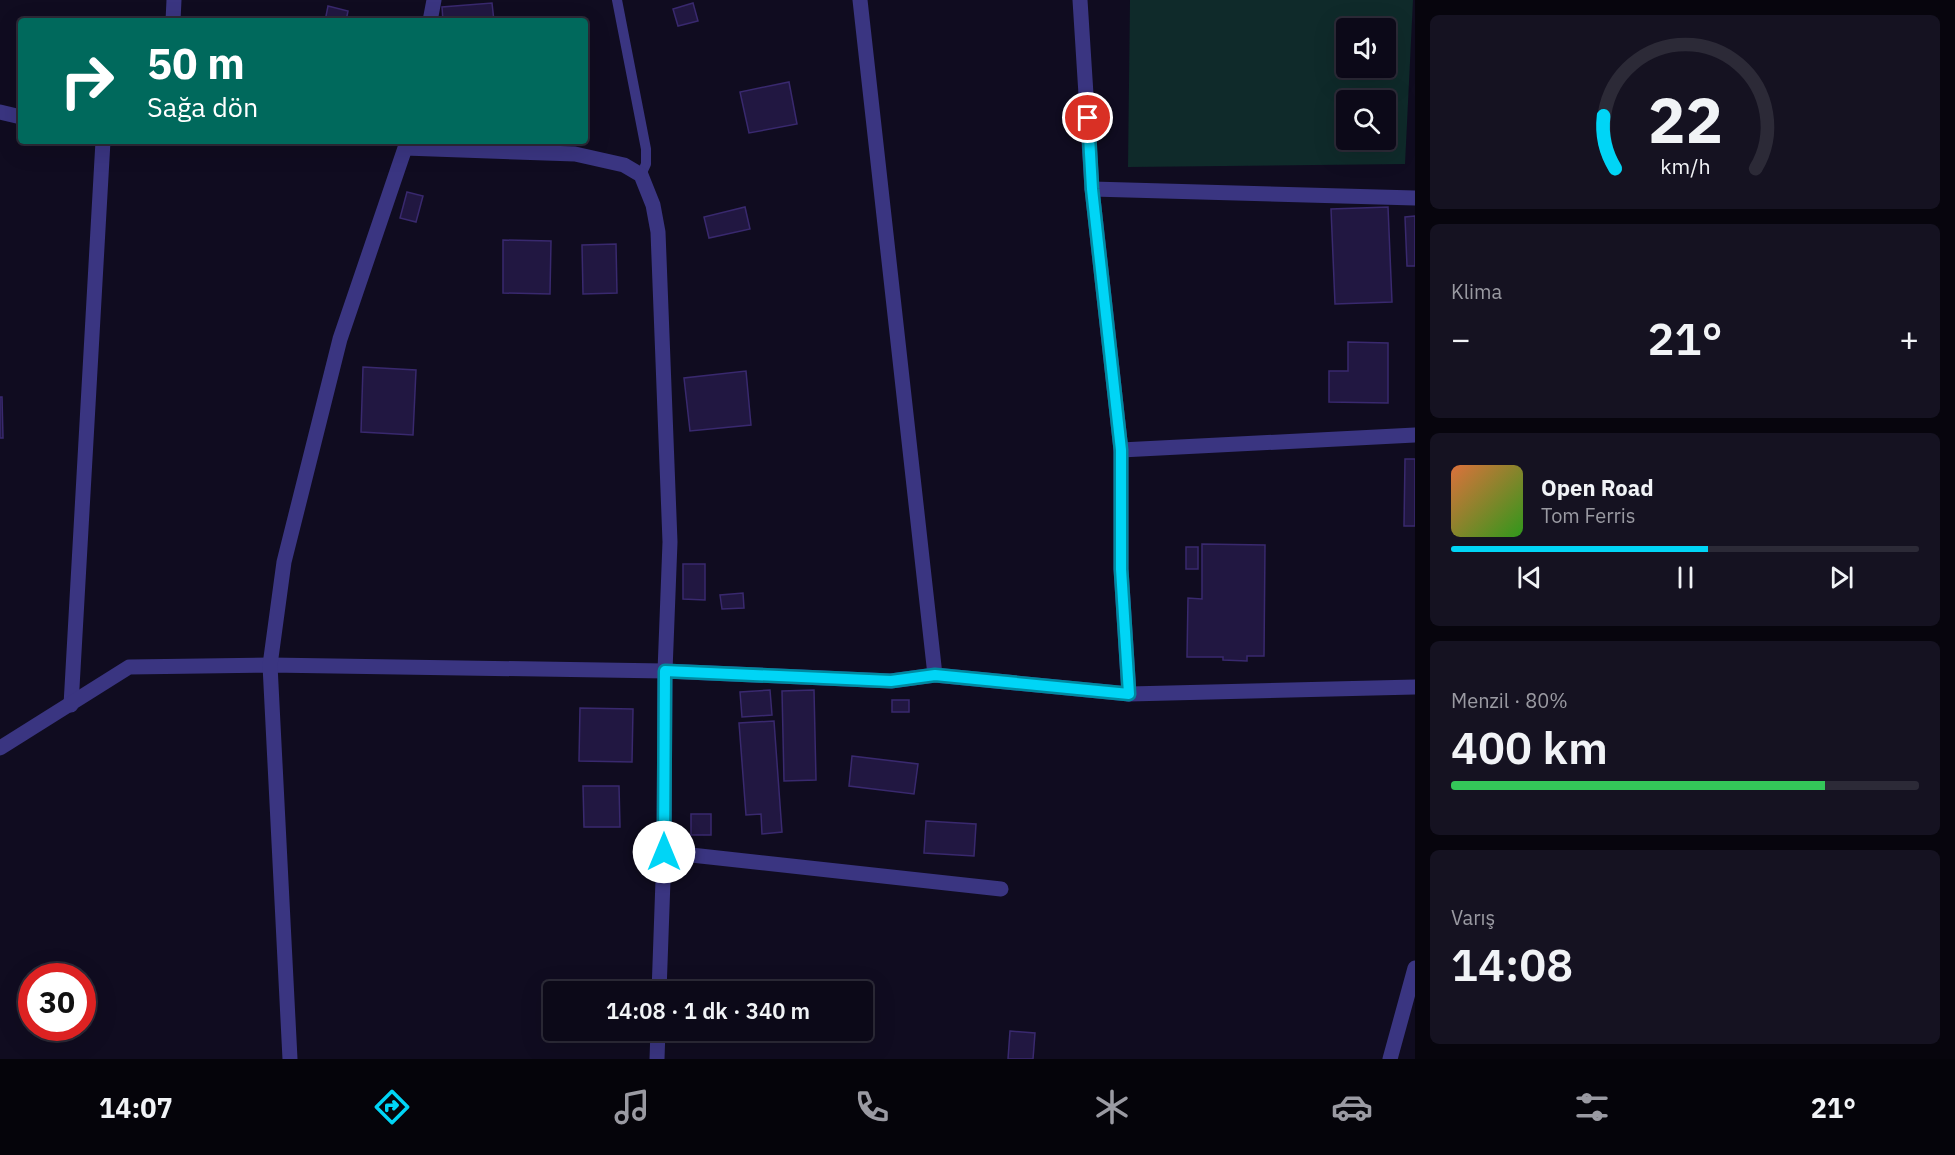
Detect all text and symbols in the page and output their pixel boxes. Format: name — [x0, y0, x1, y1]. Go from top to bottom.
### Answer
map controls — [1336, 18, 1396, 150]
button: sound — [1336, 18, 1396, 78]
text: 50 m — [147, 36, 245, 91]
icon: right — [48, 42, 126, 120]
text: 22 — [1648, 79, 1722, 160]
text: Sağa dön — [147, 89, 258, 124]
button: search — [1336, 90, 1396, 150]
pin — [1062, 92, 1113, 143]
icon: arrive — [1071, 101, 1104, 134]
text: km/h — [1660, 152, 1710, 180]
text: Klima — [1451, 278, 1502, 305]
text: 21° — [1647, 309, 1723, 367]
text: − — [1451, 317, 1471, 360]
text: + — [1899, 317, 1919, 360]
text: Open Road — [1541, 473, 1654, 502]
text: Tom Ferris — [1541, 502, 1636, 529]
icon: previous — [1513, 561, 1546, 594]
icon: pause — [1669, 561, 1702, 594]
icon: next — [1825, 561, 1858, 594]
text: Menzil · 80% — [1451, 687, 1568, 714]
text: 400 km — [1451, 718, 1608, 776]
position arrow — [632, 820, 696, 884]
text: Varış — [1451, 904, 1495, 931]
text: 14:08 — [1451, 935, 1573, 993]
speed limit sign: 30 — [18, 963, 96, 1041]
text: 14:08 · 1 dk · 340 m — [606, 996, 810, 1025]
icon: directions — [371, 1086, 413, 1128]
icon: music — [611, 1086, 653, 1128]
icon: phone — [851, 1086, 893, 1128]
icon: climate — [1091, 1086, 1133, 1128]
icon: car — [1331, 1086, 1373, 1128]
icon: filters — [1571, 1086, 1613, 1128]
text: 14:07 — [99, 1090, 173, 1125]
text: 21° — [1811, 1090, 1856, 1125]

